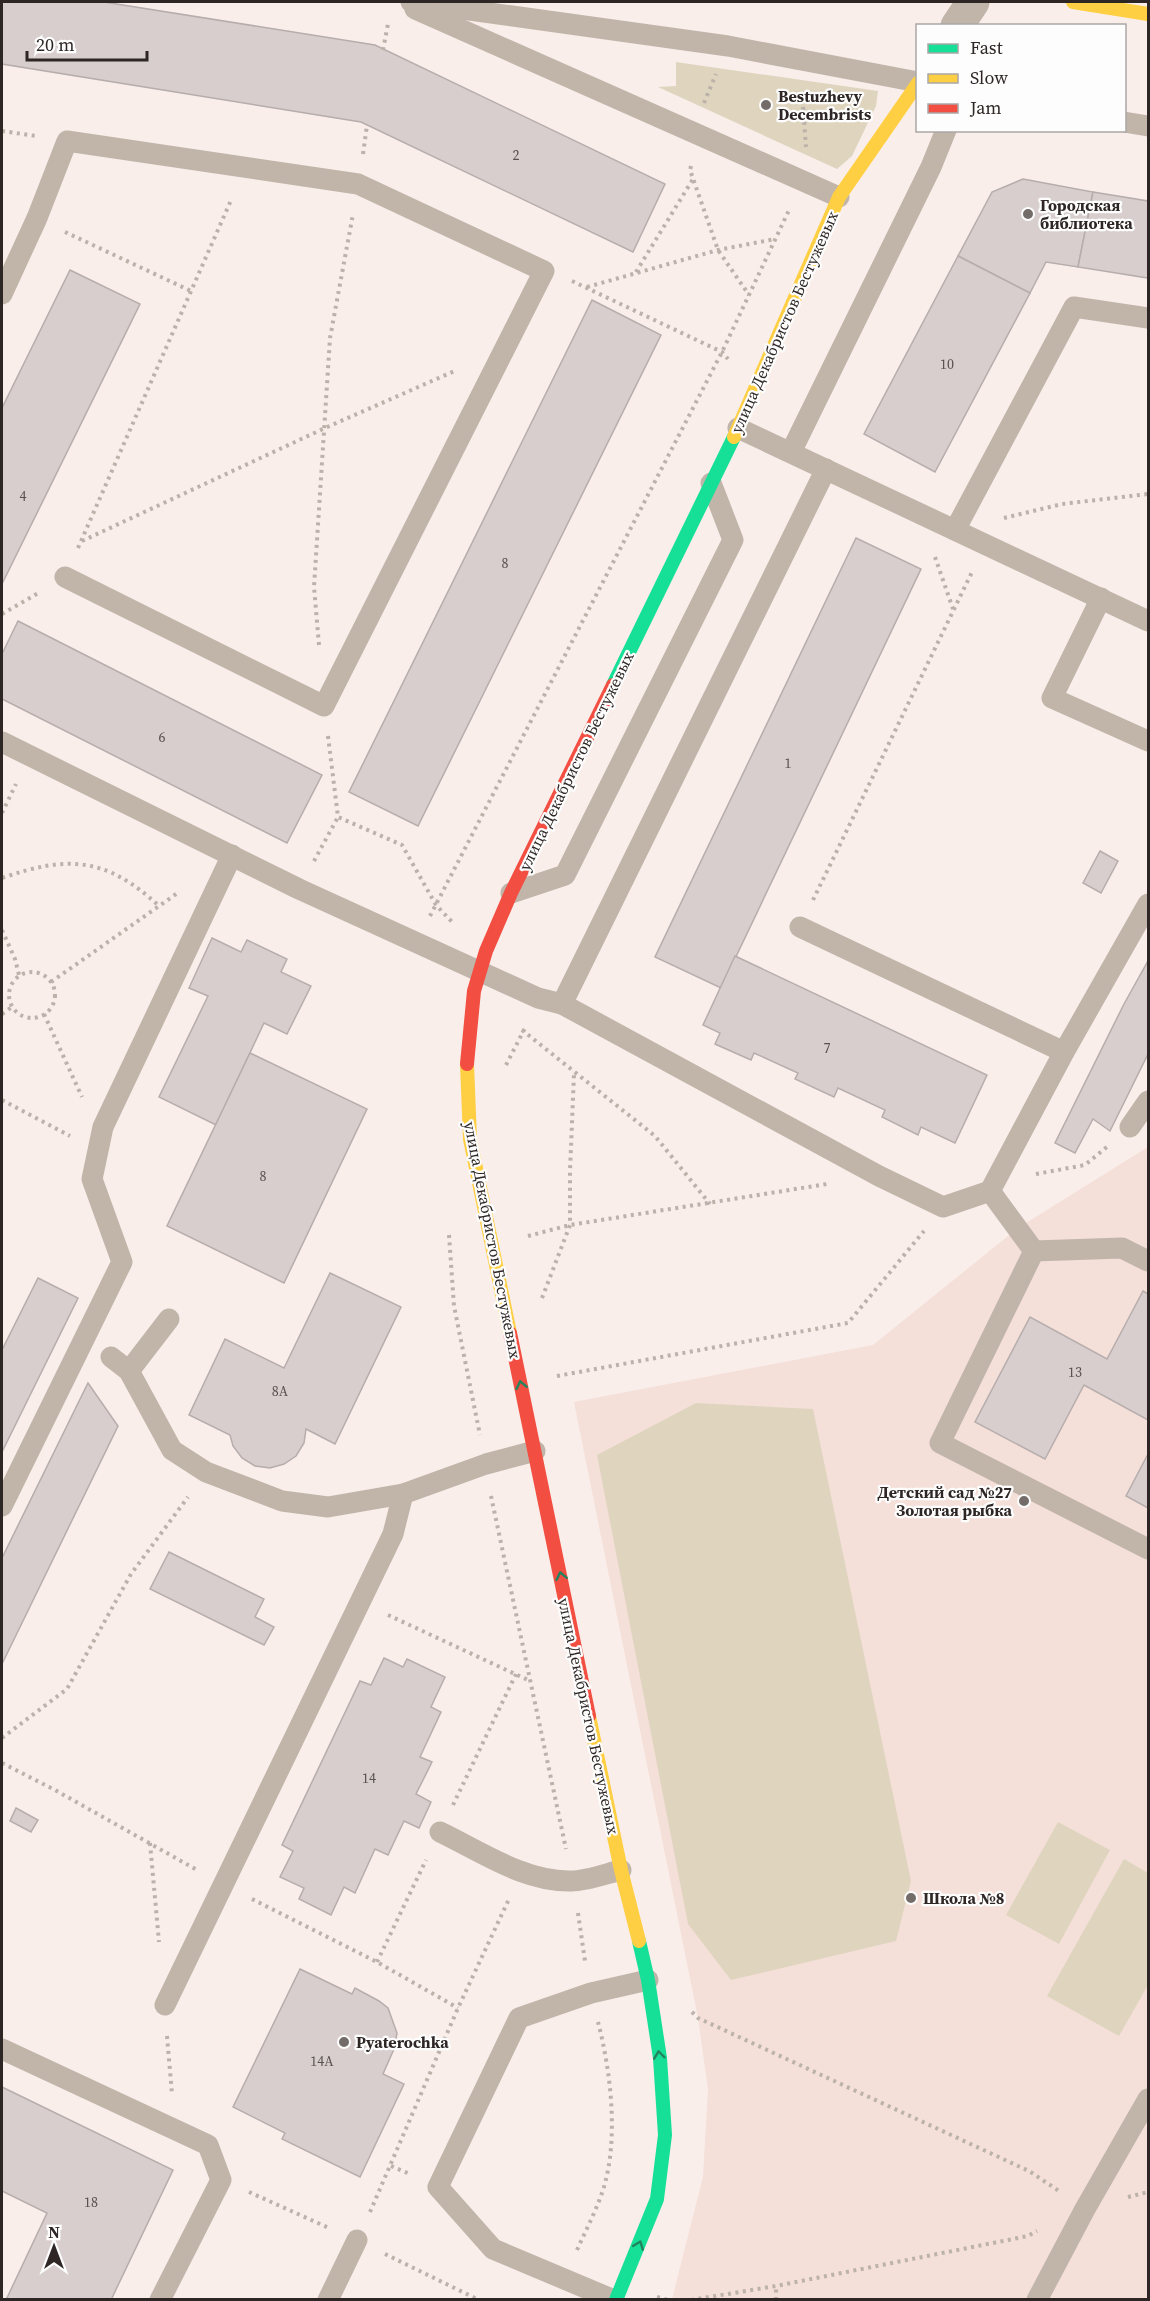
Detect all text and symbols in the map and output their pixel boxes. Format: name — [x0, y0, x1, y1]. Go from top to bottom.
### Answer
scale bar — [27, 24, 147, 62]
legend — [916, 24, 1126, 132]
text: 20 m — [36, 32, 74, 57]
text: Fast — [970, 35, 1003, 60]
text: Slow — [970, 65, 1008, 90]
place label: Bestuzhevy Decembrists — [778, 85, 871, 125]
text: Jam — [969, 95, 1002, 120]
marker: Bestuzhevy Decembrists — [759, 98, 773, 112]
house number: 2 — [513, 145, 520, 165]
place label: Городская библиотека — [1040, 194, 1133, 234]
street label: улица Декабристов Бестужевых — [725, 207, 843, 437]
marker: Городская библиотека — [1021, 207, 1035, 221]
house number: 10 — [940, 354, 954, 374]
house number: 4 — [20, 486, 27, 506]
house number: 8 — [502, 553, 509, 573]
street label: улица Декабристов Бестужевых — [513, 647, 639, 874]
house number: 6 — [159, 727, 166, 747]
house number: 1 — [785, 753, 792, 773]
house number: 7 — [824, 1038, 831, 1058]
street label: улица Декабристов Бестужевых — [459, 1120, 527, 1361]
house number: 8 — [260, 1166, 267, 1186]
house number: 13 — [1068, 1362, 1082, 1382]
one-way arrow — [515, 1380, 528, 1390]
house number: 8А — [272, 1381, 289, 1401]
place label: Детский сад №27 Золотая рыбка — [878, 1481, 1013, 1521]
marker: Детский сад №27 Золотая рыбка — [1017, 1494, 1031, 1508]
one-way arrow — [555, 1571, 568, 1581]
street label: улица Декабристов Бестужевых — [553, 1596, 625, 1837]
house number: 14 — [362, 1768, 376, 1788]
place label: Школа №8 — [923, 1887, 1005, 1909]
marker: Школа №8 — [904, 1891, 918, 1905]
place label: Pyaterochka — [356, 2031, 449, 2053]
marker: Pyaterochka — [337, 2035, 351, 2049]
one-way arrow — [653, 2050, 666, 2059]
house number: 14А — [310, 2051, 334, 2071]
house number: 18 — [84, 2192, 98, 2212]
north arrow — [24, 2217, 84, 2277]
text: N — [48, 2221, 60, 2243]
one-way arrow — [631, 2241, 644, 2251]

